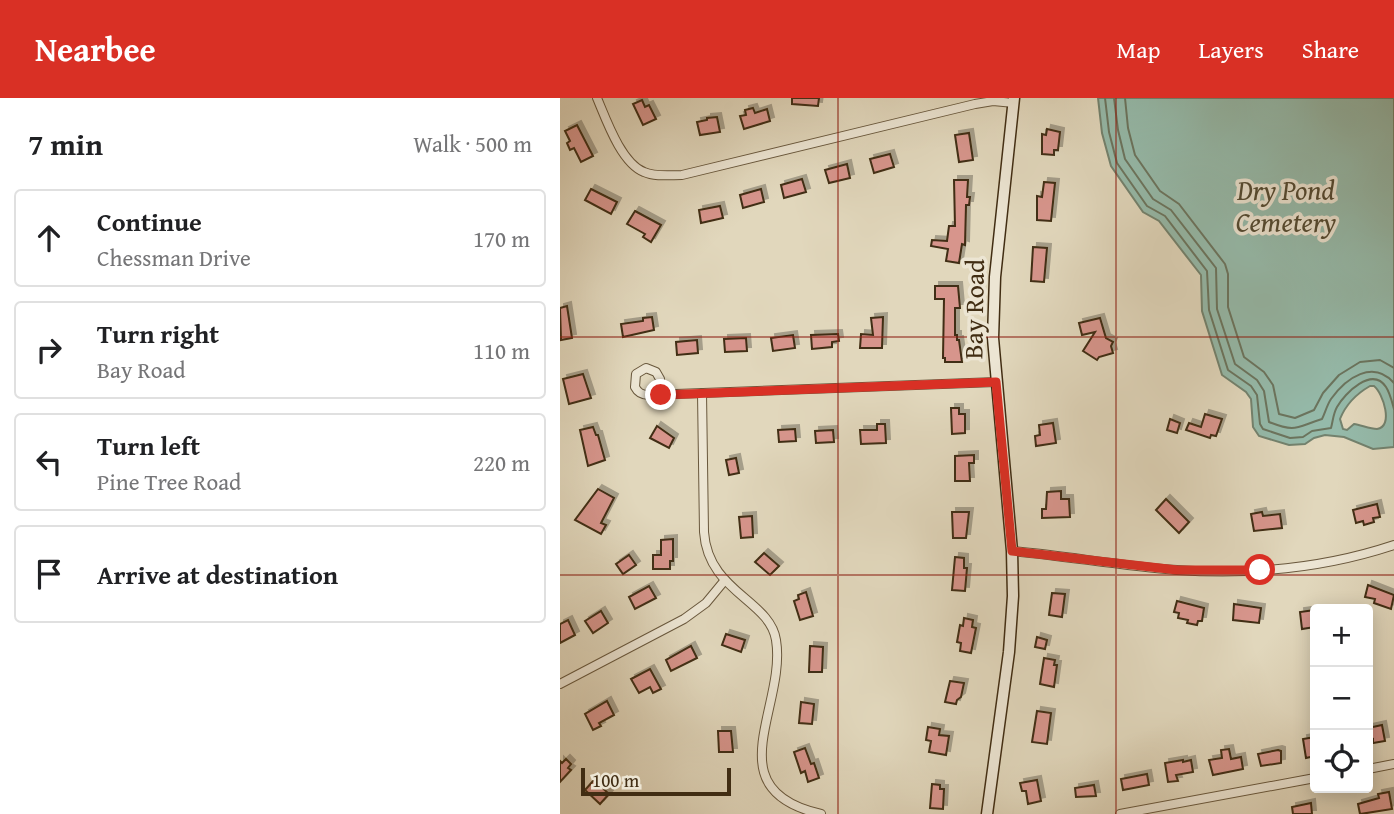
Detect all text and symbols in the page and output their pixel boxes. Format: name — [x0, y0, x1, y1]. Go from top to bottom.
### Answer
text: Nearbee — [35, 25, 156, 73]
text: Map — [1117, 32, 1160, 67]
text: Layers — [1198, 32, 1264, 67]
text: Share — [1302, 32, 1359, 67]
text: 7 min — [28, 122, 103, 166]
text: Walk · 500 m — [413, 127, 532, 160]
water label: Dry Pond Cemetery — [1236, 169, 1336, 242]
text: Continue — [97, 202, 202, 241]
icon: ahead — [30, 219, 68, 257]
text: 170 m — [473, 222, 530, 255]
text: Chessman Drive — [97, 241, 251, 274]
street label: Bay Road — [953, 258, 994, 359]
text: Turn right — [97, 314, 219, 353]
icon: right — [30, 331, 68, 369]
text: 110 m — [473, 334, 530, 367]
text: Bay Road — [97, 353, 186, 386]
route end — [645, 379, 676, 410]
text: Turn left — [97, 426, 200, 465]
icon: left — [30, 443, 68, 481]
text: 220 m — [473, 446, 530, 479]
text: Pine Tree Road — [97, 465, 241, 498]
route start — [1244, 554, 1275, 585]
icon: arrive — [30, 555, 68, 593]
text: Arrive at destination — [97, 555, 338, 594]
map controls — [1310, 604, 1373, 793]
button: + — [1310, 604, 1373, 667]
button: − — [1310, 667, 1373, 730]
button: locate — [1310, 730, 1373, 793]
scale bar — [581, 765, 732, 797]
text: 100 m — [592, 766, 639, 794]

